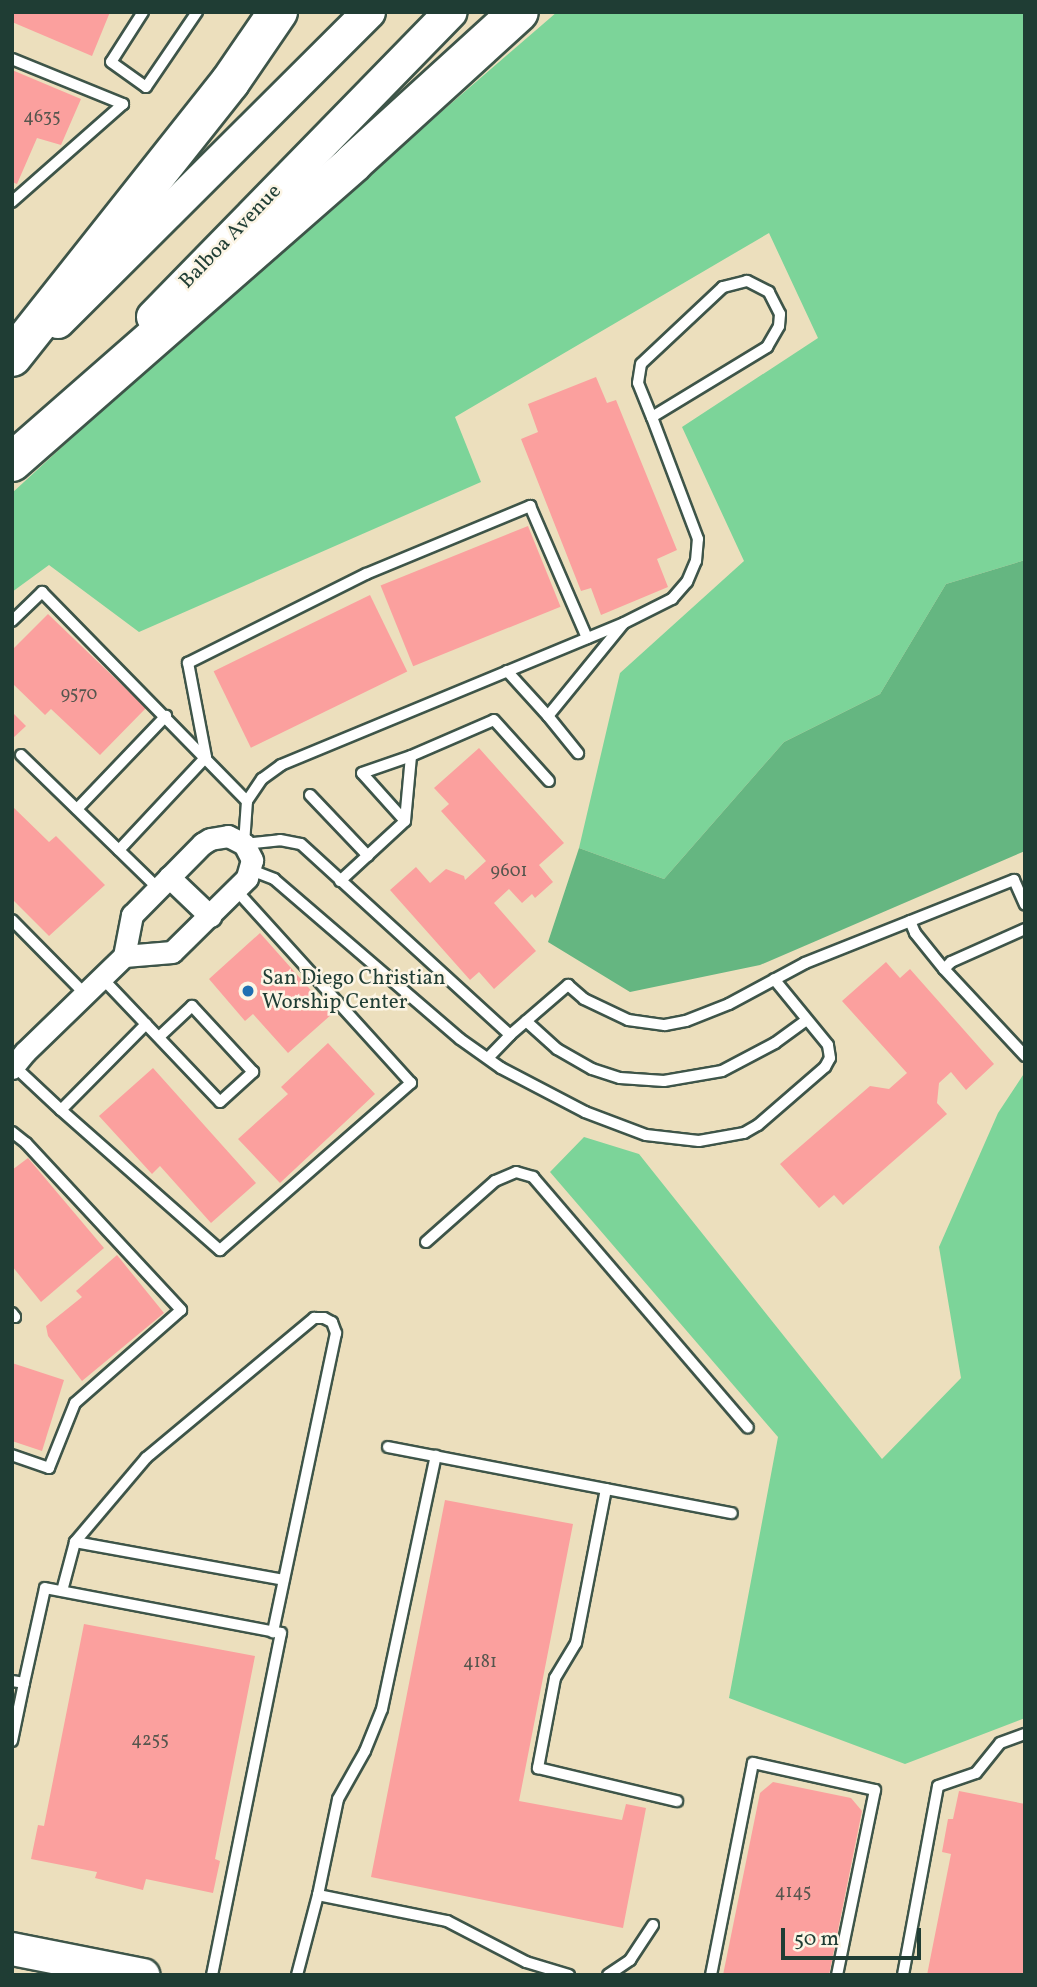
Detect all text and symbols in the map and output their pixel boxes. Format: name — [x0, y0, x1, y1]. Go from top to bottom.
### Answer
house number: 4635 — [23, 107, 61, 129]
street label: Balboa Avenue — [175, 179, 287, 295]
house number: 9570 — [61, 684, 97, 706]
house number: 9601 — [491, 861, 527, 883]
place label: San Diego Christian Worship Center — [262, 966, 446, 1016]
marker: San Diego Christian Worship Center — [240, 983, 256, 999]
house number: 4181 — [463, 1652, 497, 1674]
house number: 4255 — [131, 1730, 169, 1752]
house number: 4145 — [775, 1882, 811, 1904]
scale bar — [785, 1913, 925, 1957]
text: 50 m — [794, 1925, 839, 1954]

